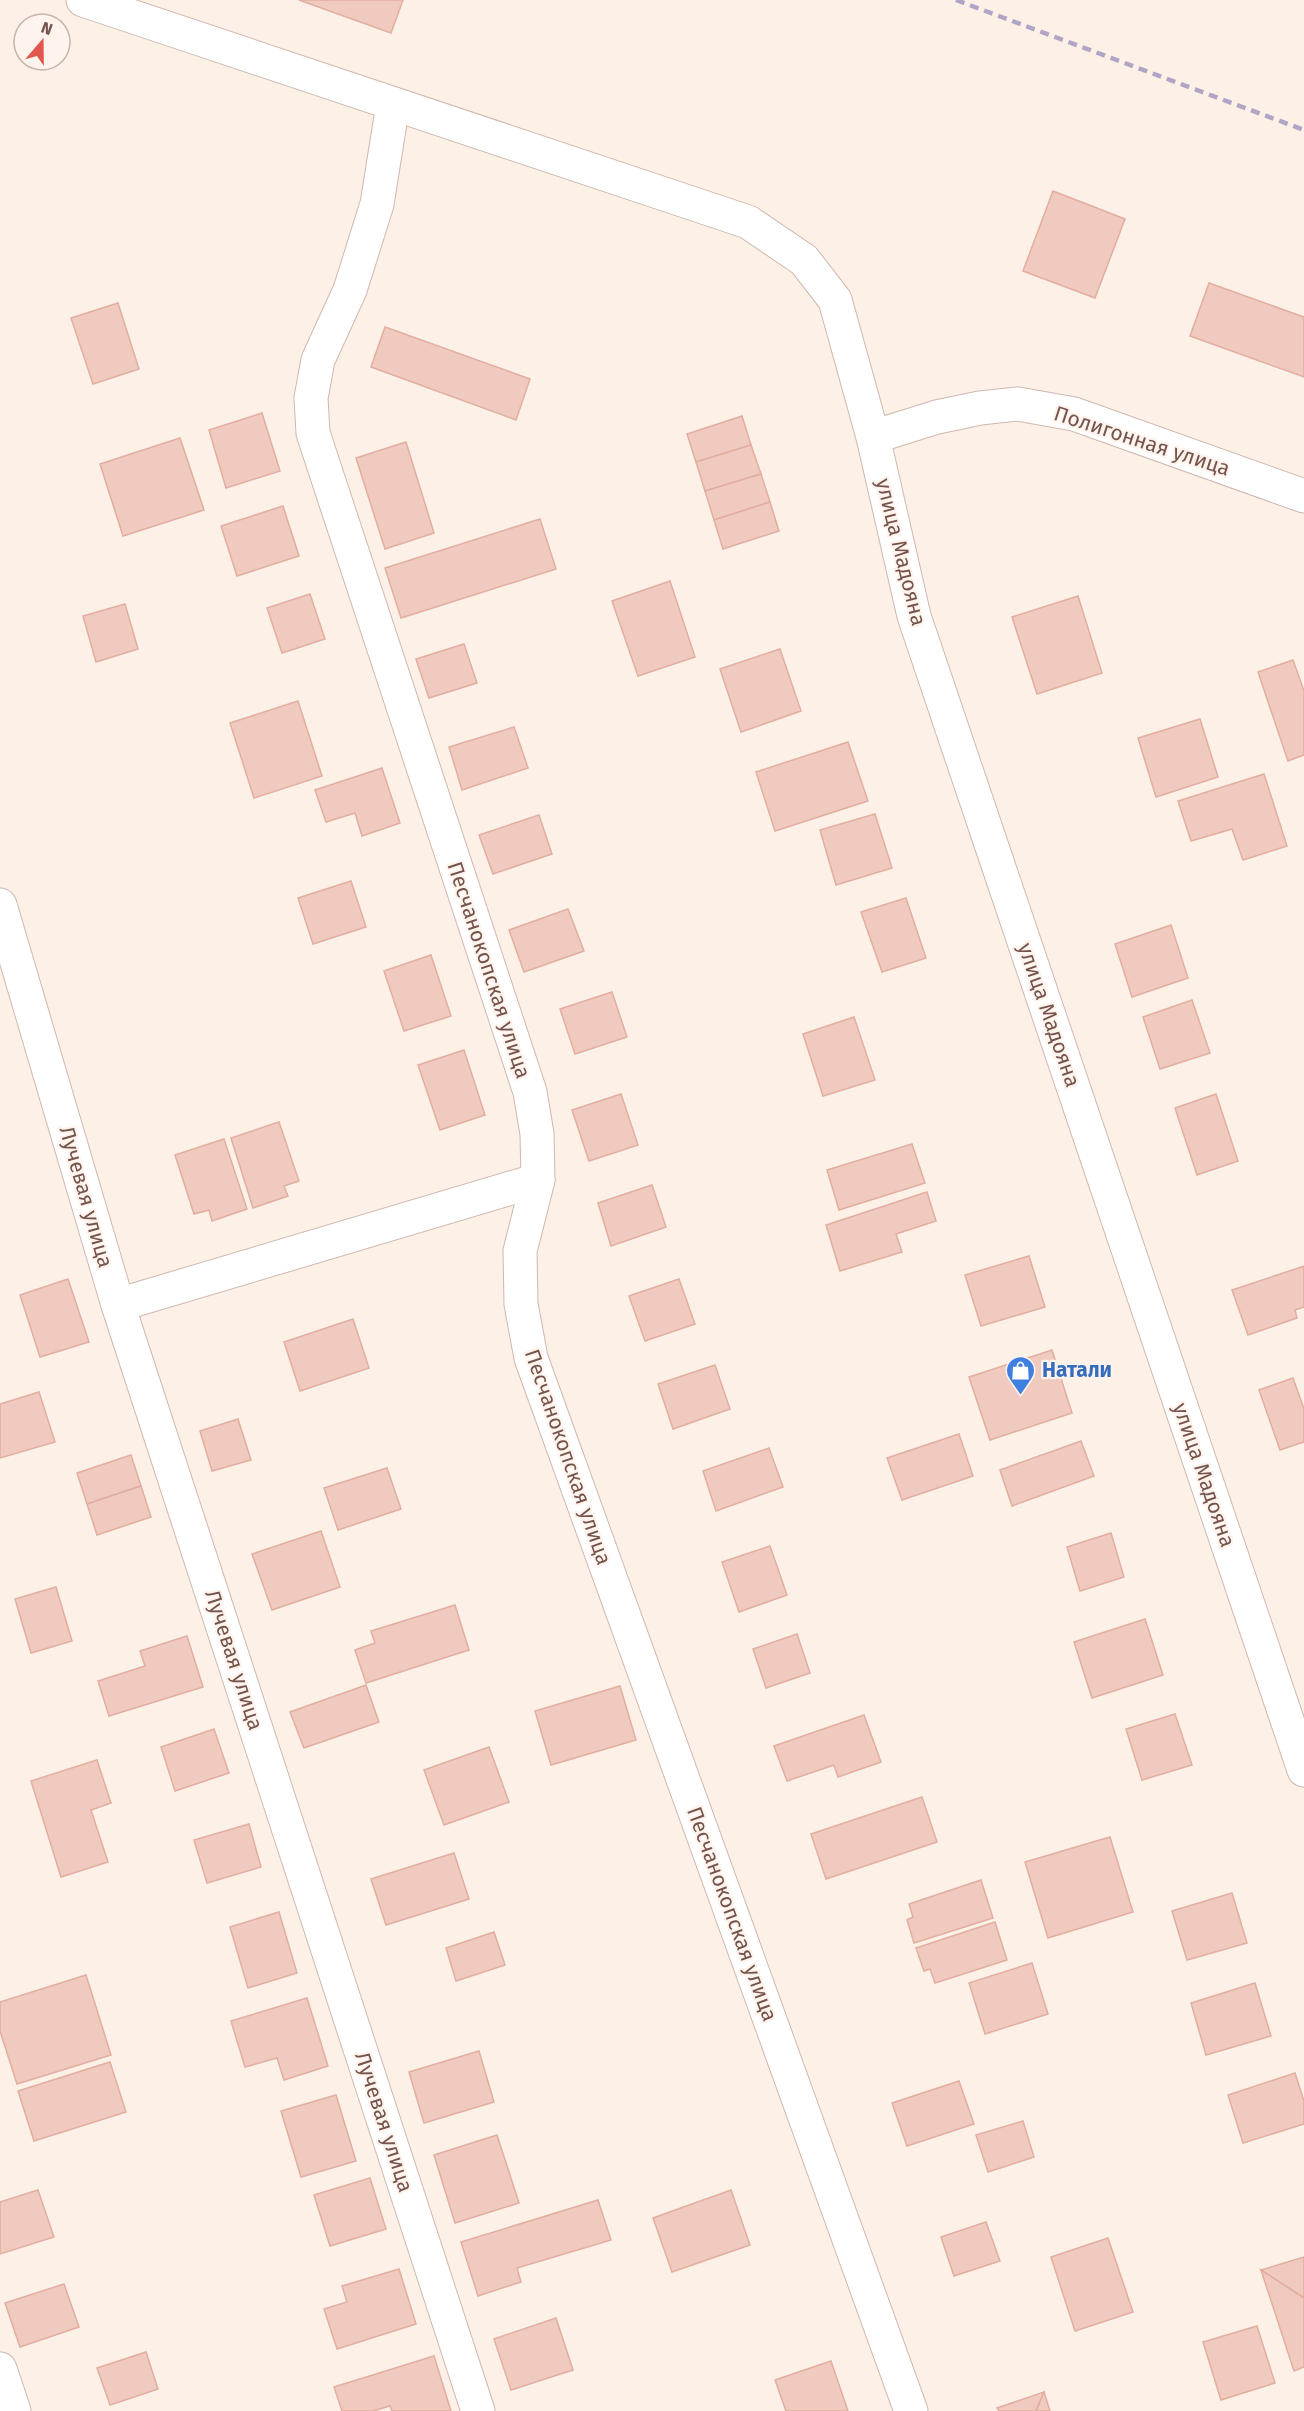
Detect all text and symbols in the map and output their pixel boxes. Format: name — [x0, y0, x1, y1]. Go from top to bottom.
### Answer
north arrow — [12, 12, 72, 72]
text: N — [39, 18, 55, 39]
street label: Полигонная улица — [1051, 400, 1233, 482]
street label: улица Мадояна — [870, 476, 932, 628]
street label: Песчанокопская улица — [442, 858, 536, 1082]
street label: улица Мадояна — [1012, 939, 1086, 1091]
street label: Лучевая улица — [53, 1123, 119, 1271]
street label: Песчанокопская улица — [519, 1346, 617, 1568]
shop icon: Натали — [1005, 1354, 1037, 1396]
place label: Натали — [1042, 1357, 1112, 1383]
street label: улица Мадояна — [1167, 1399, 1241, 1551]
street label: Лучевая улица — [199, 1587, 269, 1733]
street label: Песчанокопская улица — [681, 1803, 783, 2025]
street label: Лучевая улица — [349, 2049, 419, 2195]

